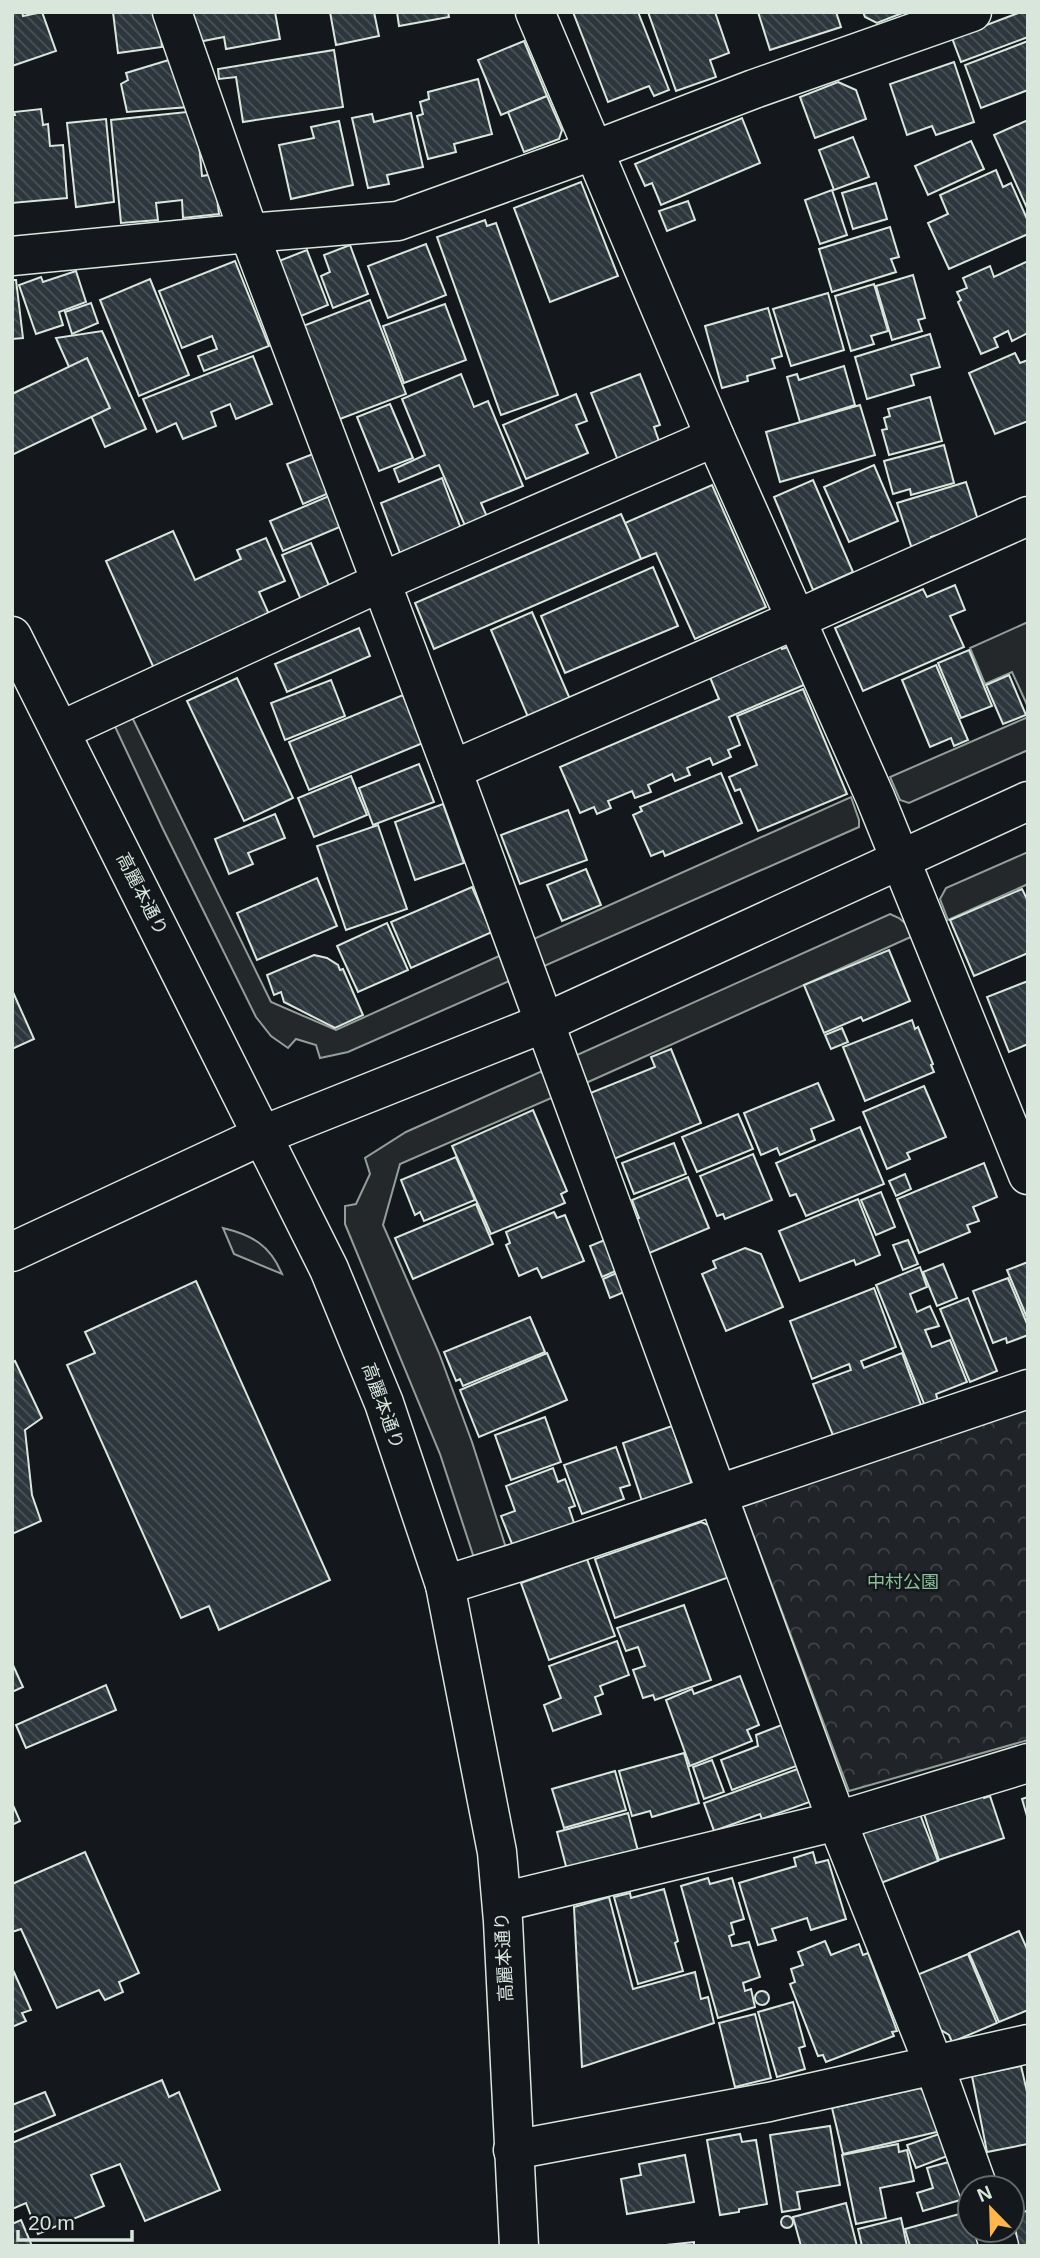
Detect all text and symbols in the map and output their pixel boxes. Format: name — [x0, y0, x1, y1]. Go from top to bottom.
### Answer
street label: 高麗本通り — [113, 849, 171, 939]
street label: 高麗本通り — [358, 1360, 408, 1452]
park label: 中村公園 — [867, 1572, 939, 1592]
street label: 高麗本通り — [492, 1912, 516, 2002]
north arrow — [956, 2174, 1026, 2244]
text: N — [974, 2181, 995, 2206]
scale bar — [18, 2198, 131, 2242]
text: 20 m — [28, 2211, 75, 2234]

